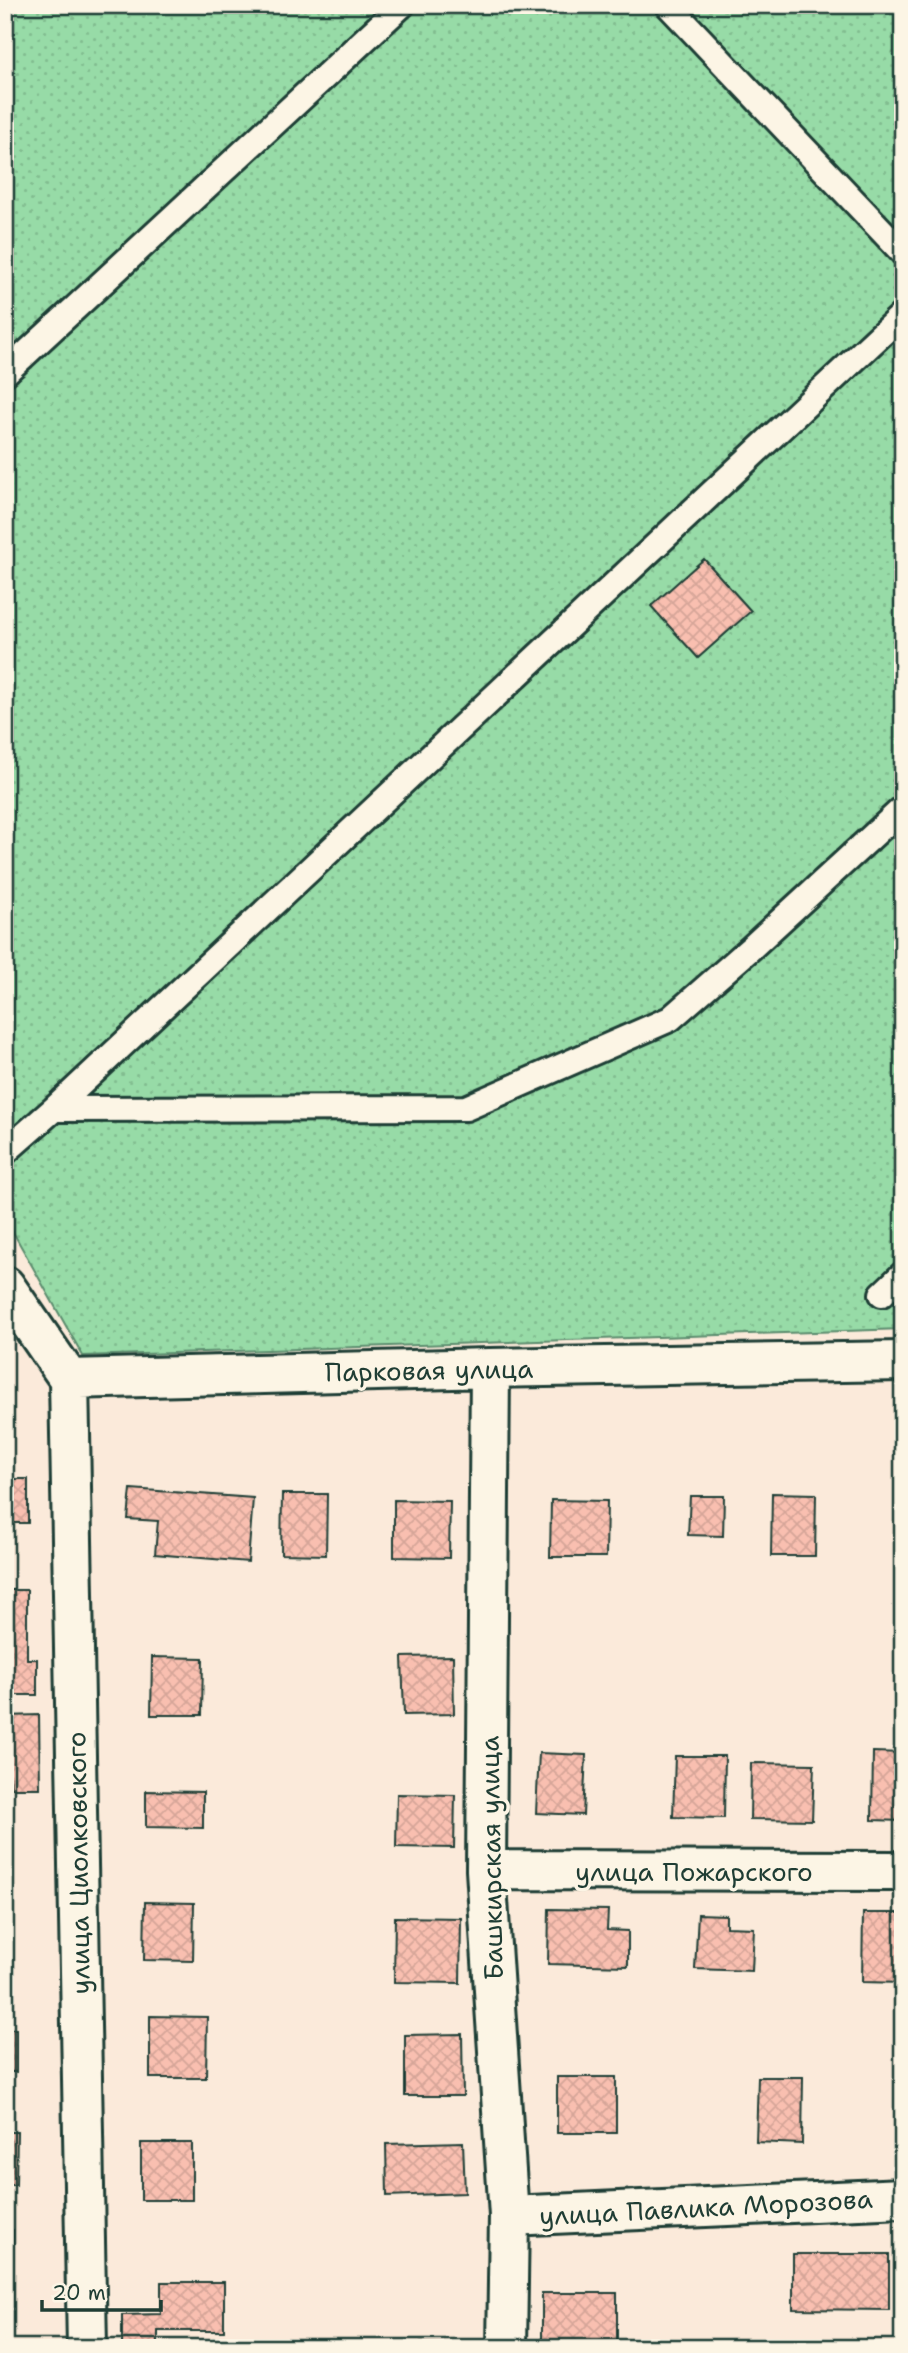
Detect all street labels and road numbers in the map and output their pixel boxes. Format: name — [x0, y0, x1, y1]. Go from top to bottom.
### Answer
street label: Парковая улица — [325, 1351, 533, 1389]
street label: улица Циолковского — [58, 1731, 98, 1995]
street label: Башкирская улица — [471, 1735, 511, 1981]
street label: улица Пожарского — [575, 1854, 813, 1889]
street label: улица Павлика Морозова — [538, 2181, 874, 2233]

